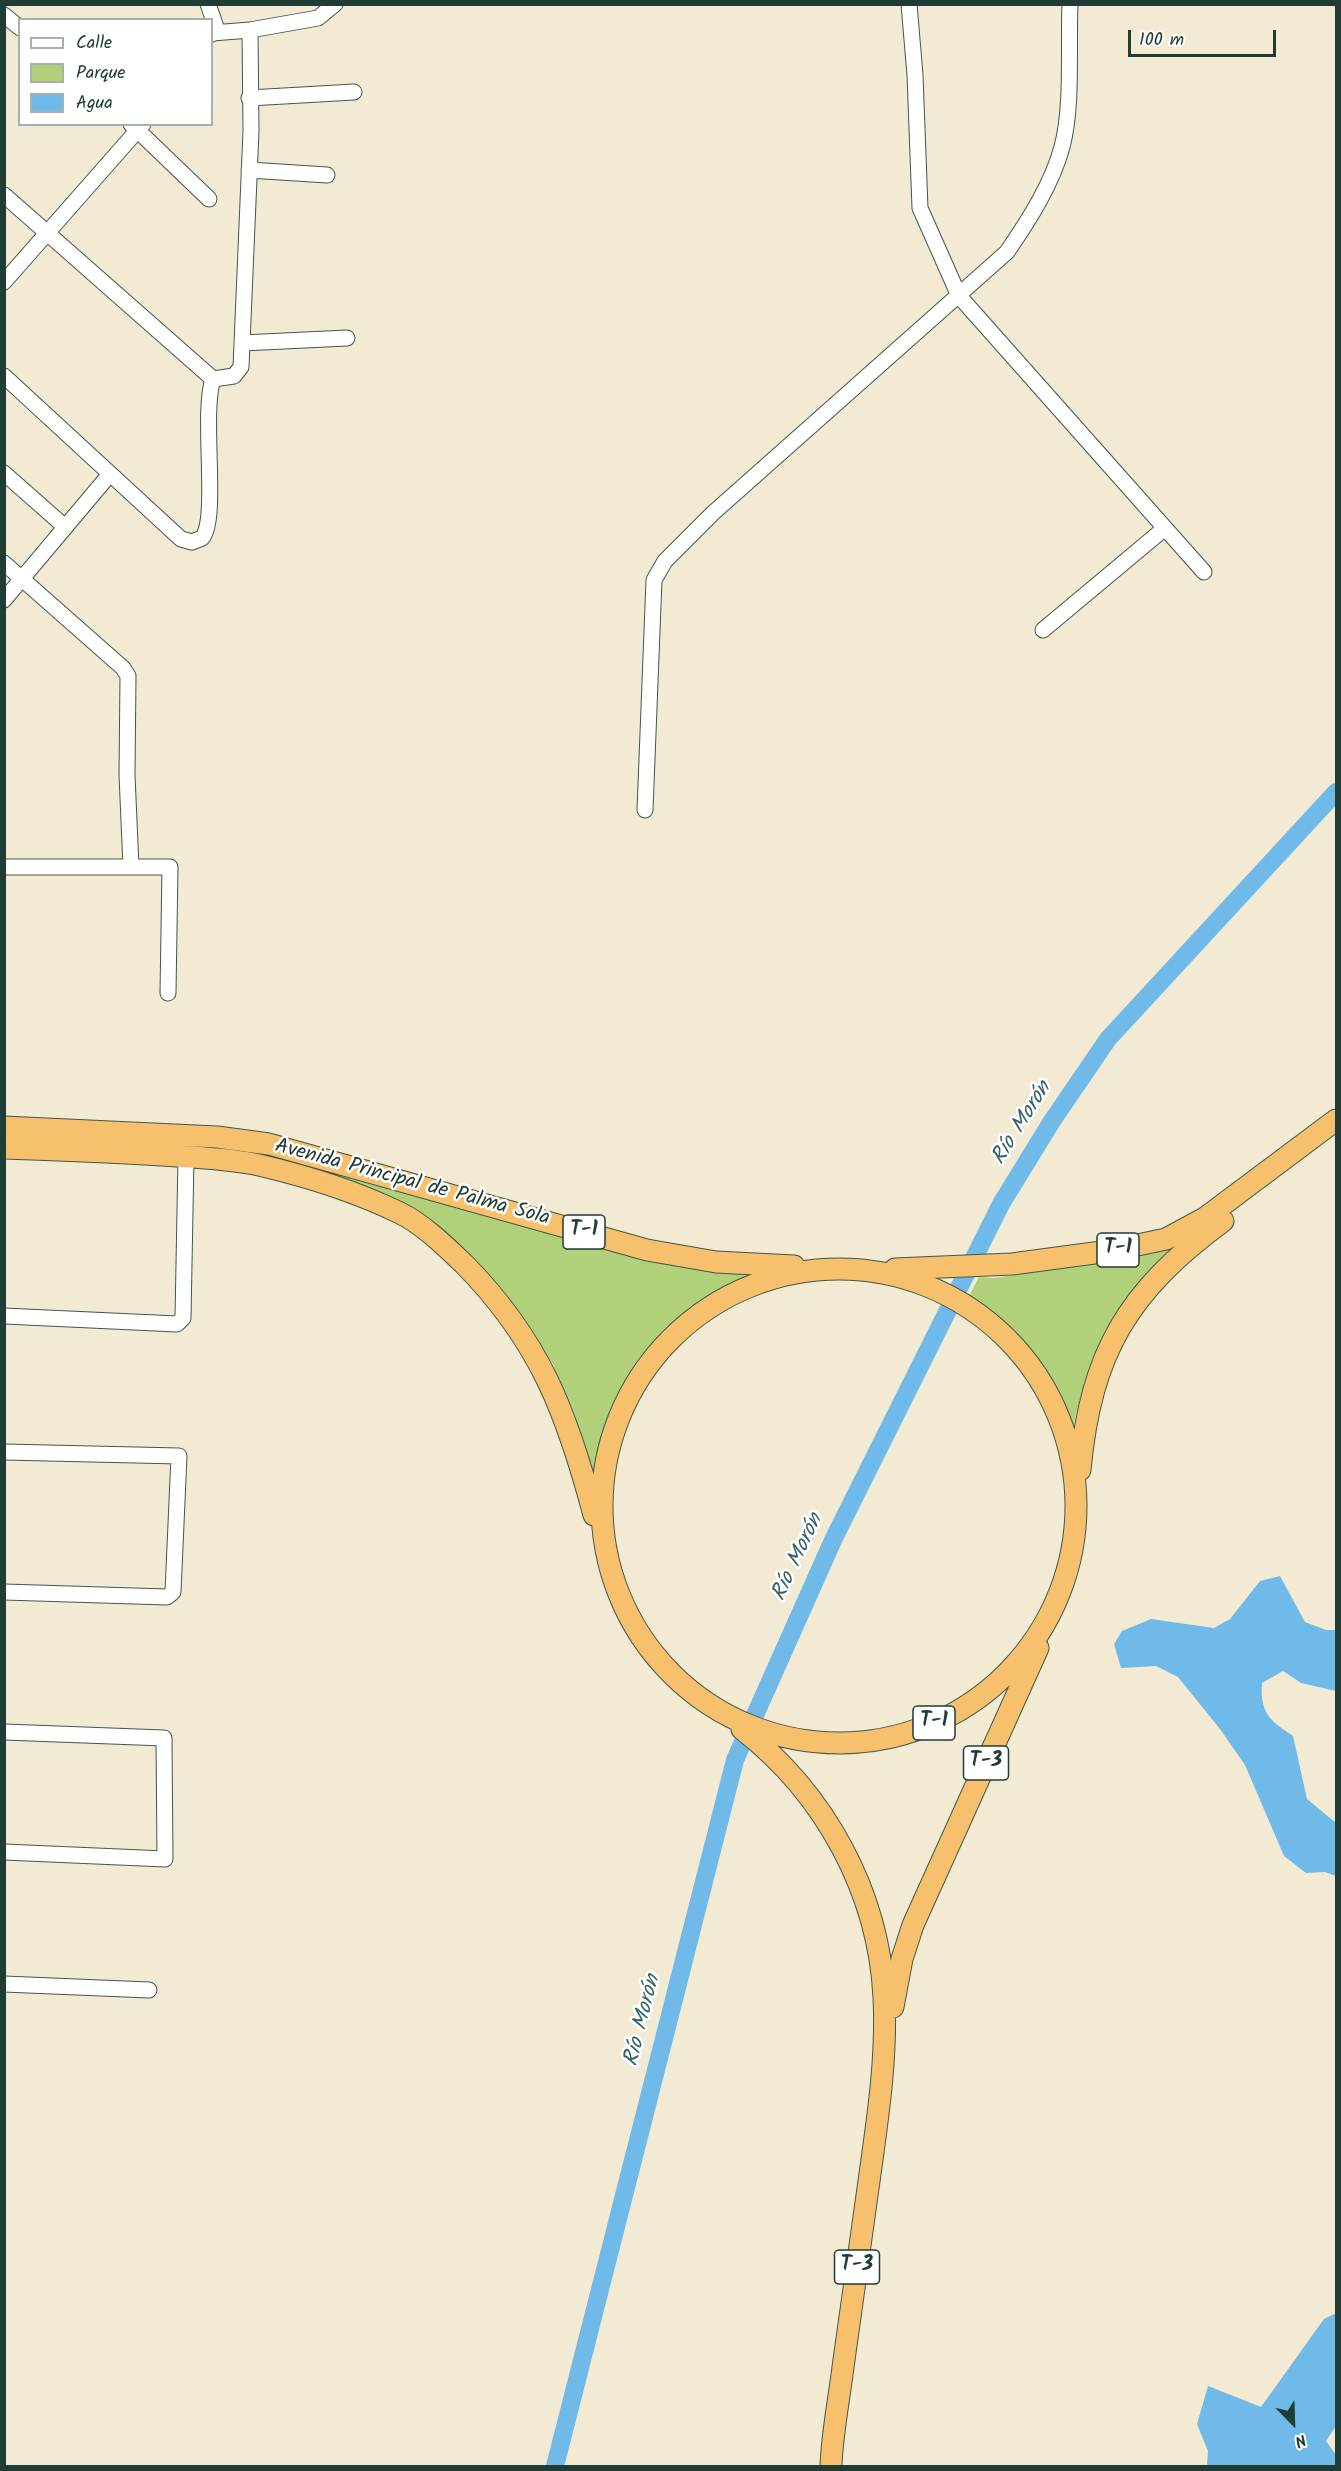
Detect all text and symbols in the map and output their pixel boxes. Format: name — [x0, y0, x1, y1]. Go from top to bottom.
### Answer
legend — [18, 18, 213, 126]
scale bar — [1131, 18, 1280, 56]
text: 100 m — [1139, 26, 1184, 55]
text: Calle — [76, 29, 112, 58]
text: Parque — [76, 59, 125, 88]
text: Agua — [76, 89, 113, 118]
water label: Río Morón — [987, 1078, 1059, 1170]
street label: Avenida Principal de Palma Sola — [272, 1135, 552, 1233]
road number: T-1 — [563, 1215, 605, 1249]
road number: T-1 — [1097, 1233, 1139, 1267]
water label: Río Morón — [767, 1510, 831, 1606]
road number: T-1 — [913, 1706, 955, 1740]
road number: T-3 — [964, 1746, 1008, 1780]
water label: Río Morón — [620, 1973, 668, 2069]
road number: T-3 — [834, 2250, 880, 2284]
north arrow — [1263, 2393, 1323, 2453]
text: N — [1291, 2427, 1310, 2454]

